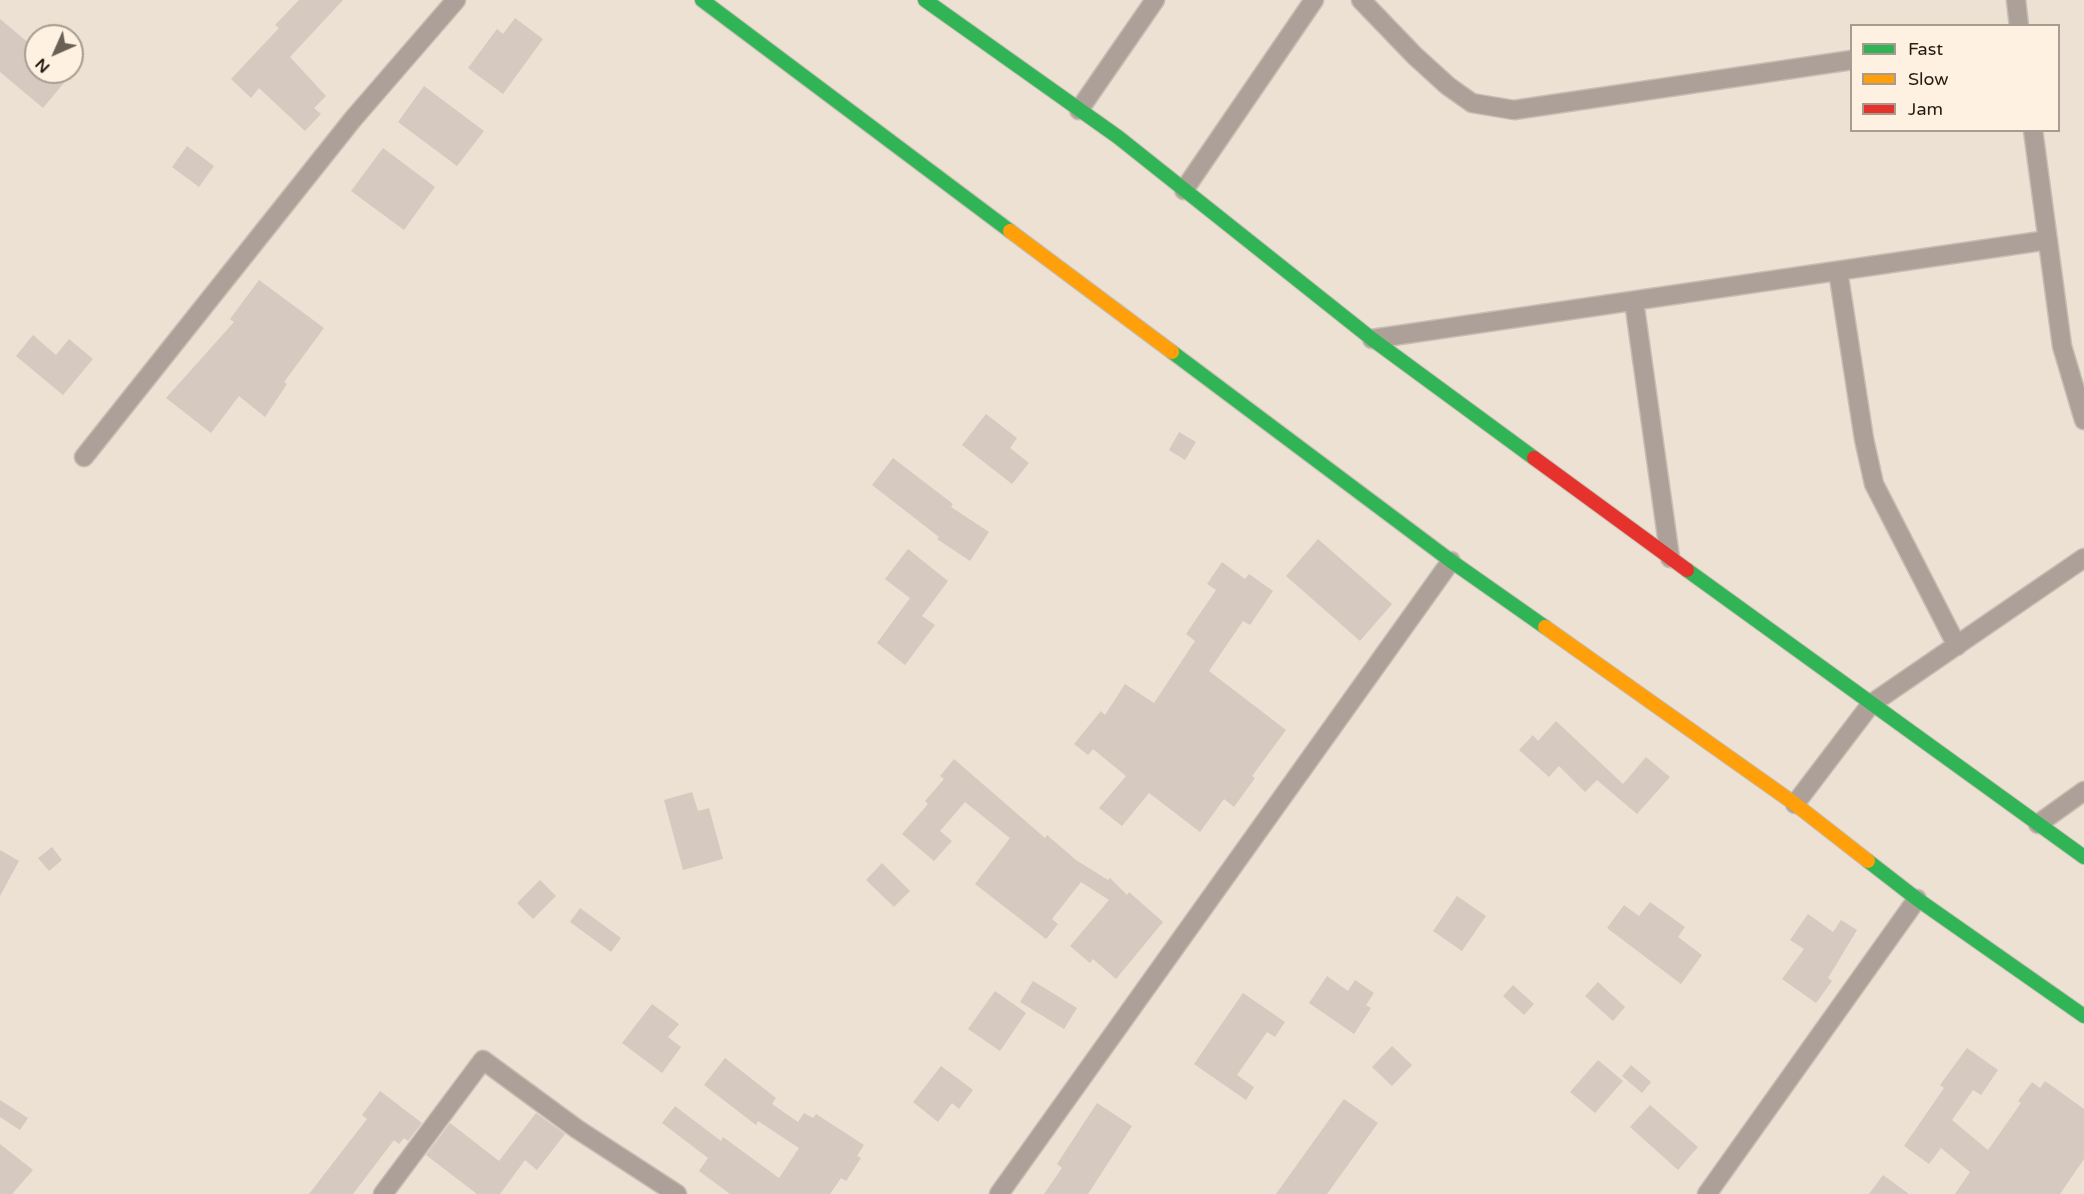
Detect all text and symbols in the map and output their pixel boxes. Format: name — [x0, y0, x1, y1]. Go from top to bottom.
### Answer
north arrow — [24, 24, 84, 84]
legend — [1850, 24, 2060, 132]
text: Fast — [1908, 38, 1943, 60]
text: N — [31, 54, 54, 77]
text: Slow — [1908, 68, 1949, 90]
text: Jam — [1908, 98, 1943, 120]

